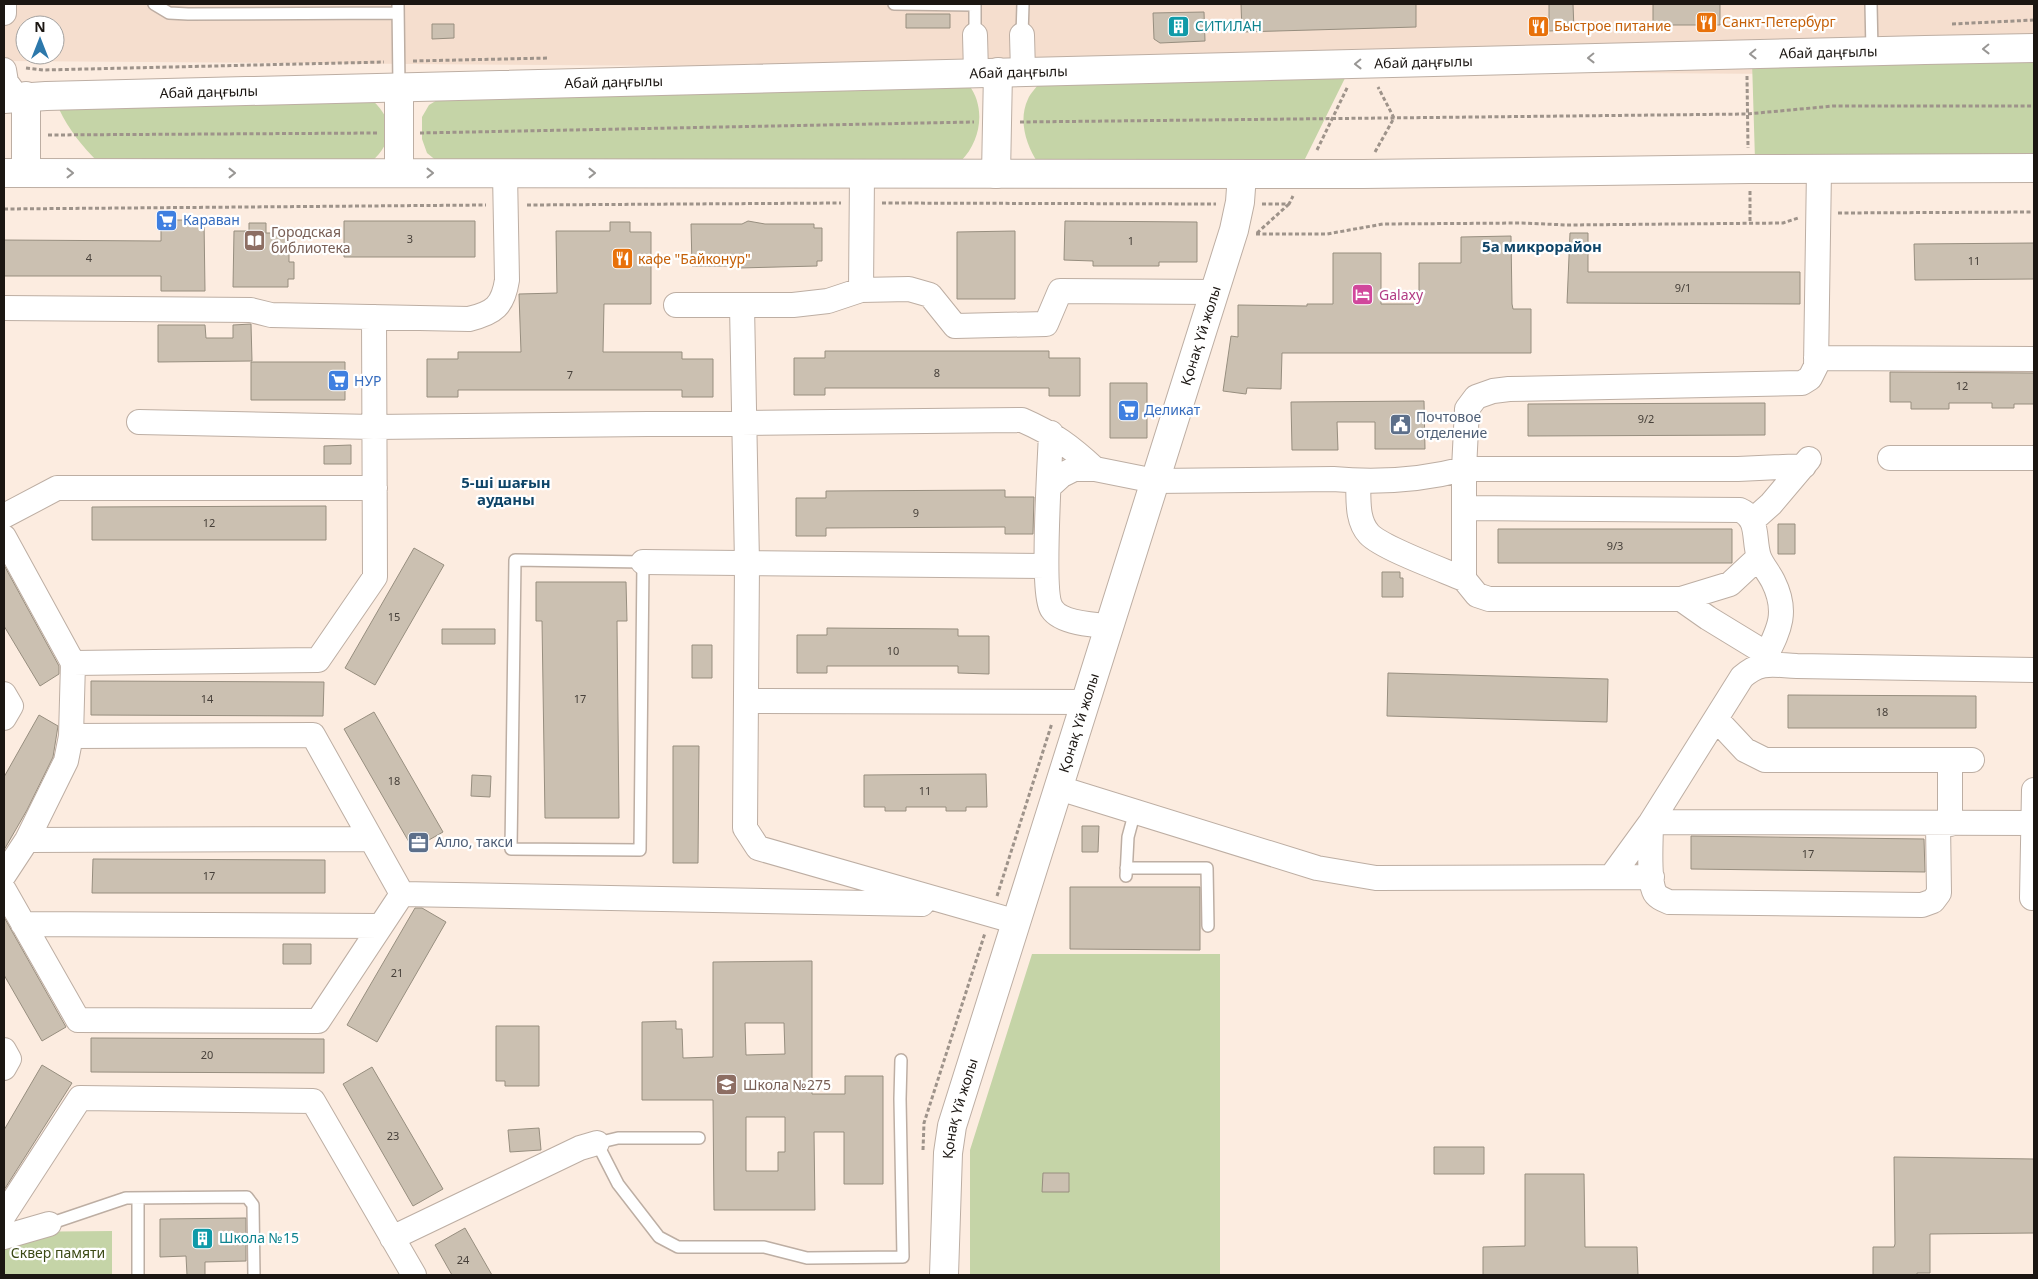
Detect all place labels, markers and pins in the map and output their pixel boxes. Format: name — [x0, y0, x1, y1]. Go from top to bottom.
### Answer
restaurant icon: Санкт-Петербург — [1694, 10, 1718, 34]
place label: Санкт-Петербург — [1722, 12, 1836, 31]
building icon: СИТИЛАН — [1167, 14, 1191, 38]
restaurant icon: Быстрое питание — [1526, 14, 1550, 38]
place label: СИТИЛАН — [1195, 16, 1262, 35]
place label: Быстрое питание — [1554, 16, 1672, 35]
supermarket icon: Караван — [155, 208, 179, 232]
place label: Караван — [183, 210, 240, 229]
place label: Городская библиотека — [271, 222, 351, 257]
library icon: Городская библиотека — [243, 228, 267, 252]
restaurant icon: кафе "Байконур" — [610, 247, 634, 271]
place label: кафе "Байконур" — [638, 249, 751, 268]
hotel icon: Galaxy — [1351, 283, 1375, 307]
place label: Galaxy — [1379, 285, 1424, 304]
supermarket icon: НУР — [326, 369, 350, 393]
place label: НУР — [354, 371, 382, 390]
supermarket icon: Деликат — [1116, 398, 1140, 422]
place label: Деликат — [1144, 400, 1201, 419]
place label: Почтовое отделение — [1416, 407, 1488, 442]
public building icon: Почтовое отделение — [1388, 413, 1412, 437]
office icon: Алло, такси — [407, 830, 431, 854]
place label: Алло, такси — [435, 832, 513, 851]
school or university icon: Школа №275 — [715, 1073, 739, 1097]
place label: Школа №275 — [743, 1075, 831, 1094]
building icon: Школа №15 — [191, 1226, 215, 1250]
place label: Школа №15 — [219, 1228, 299, 1247]

